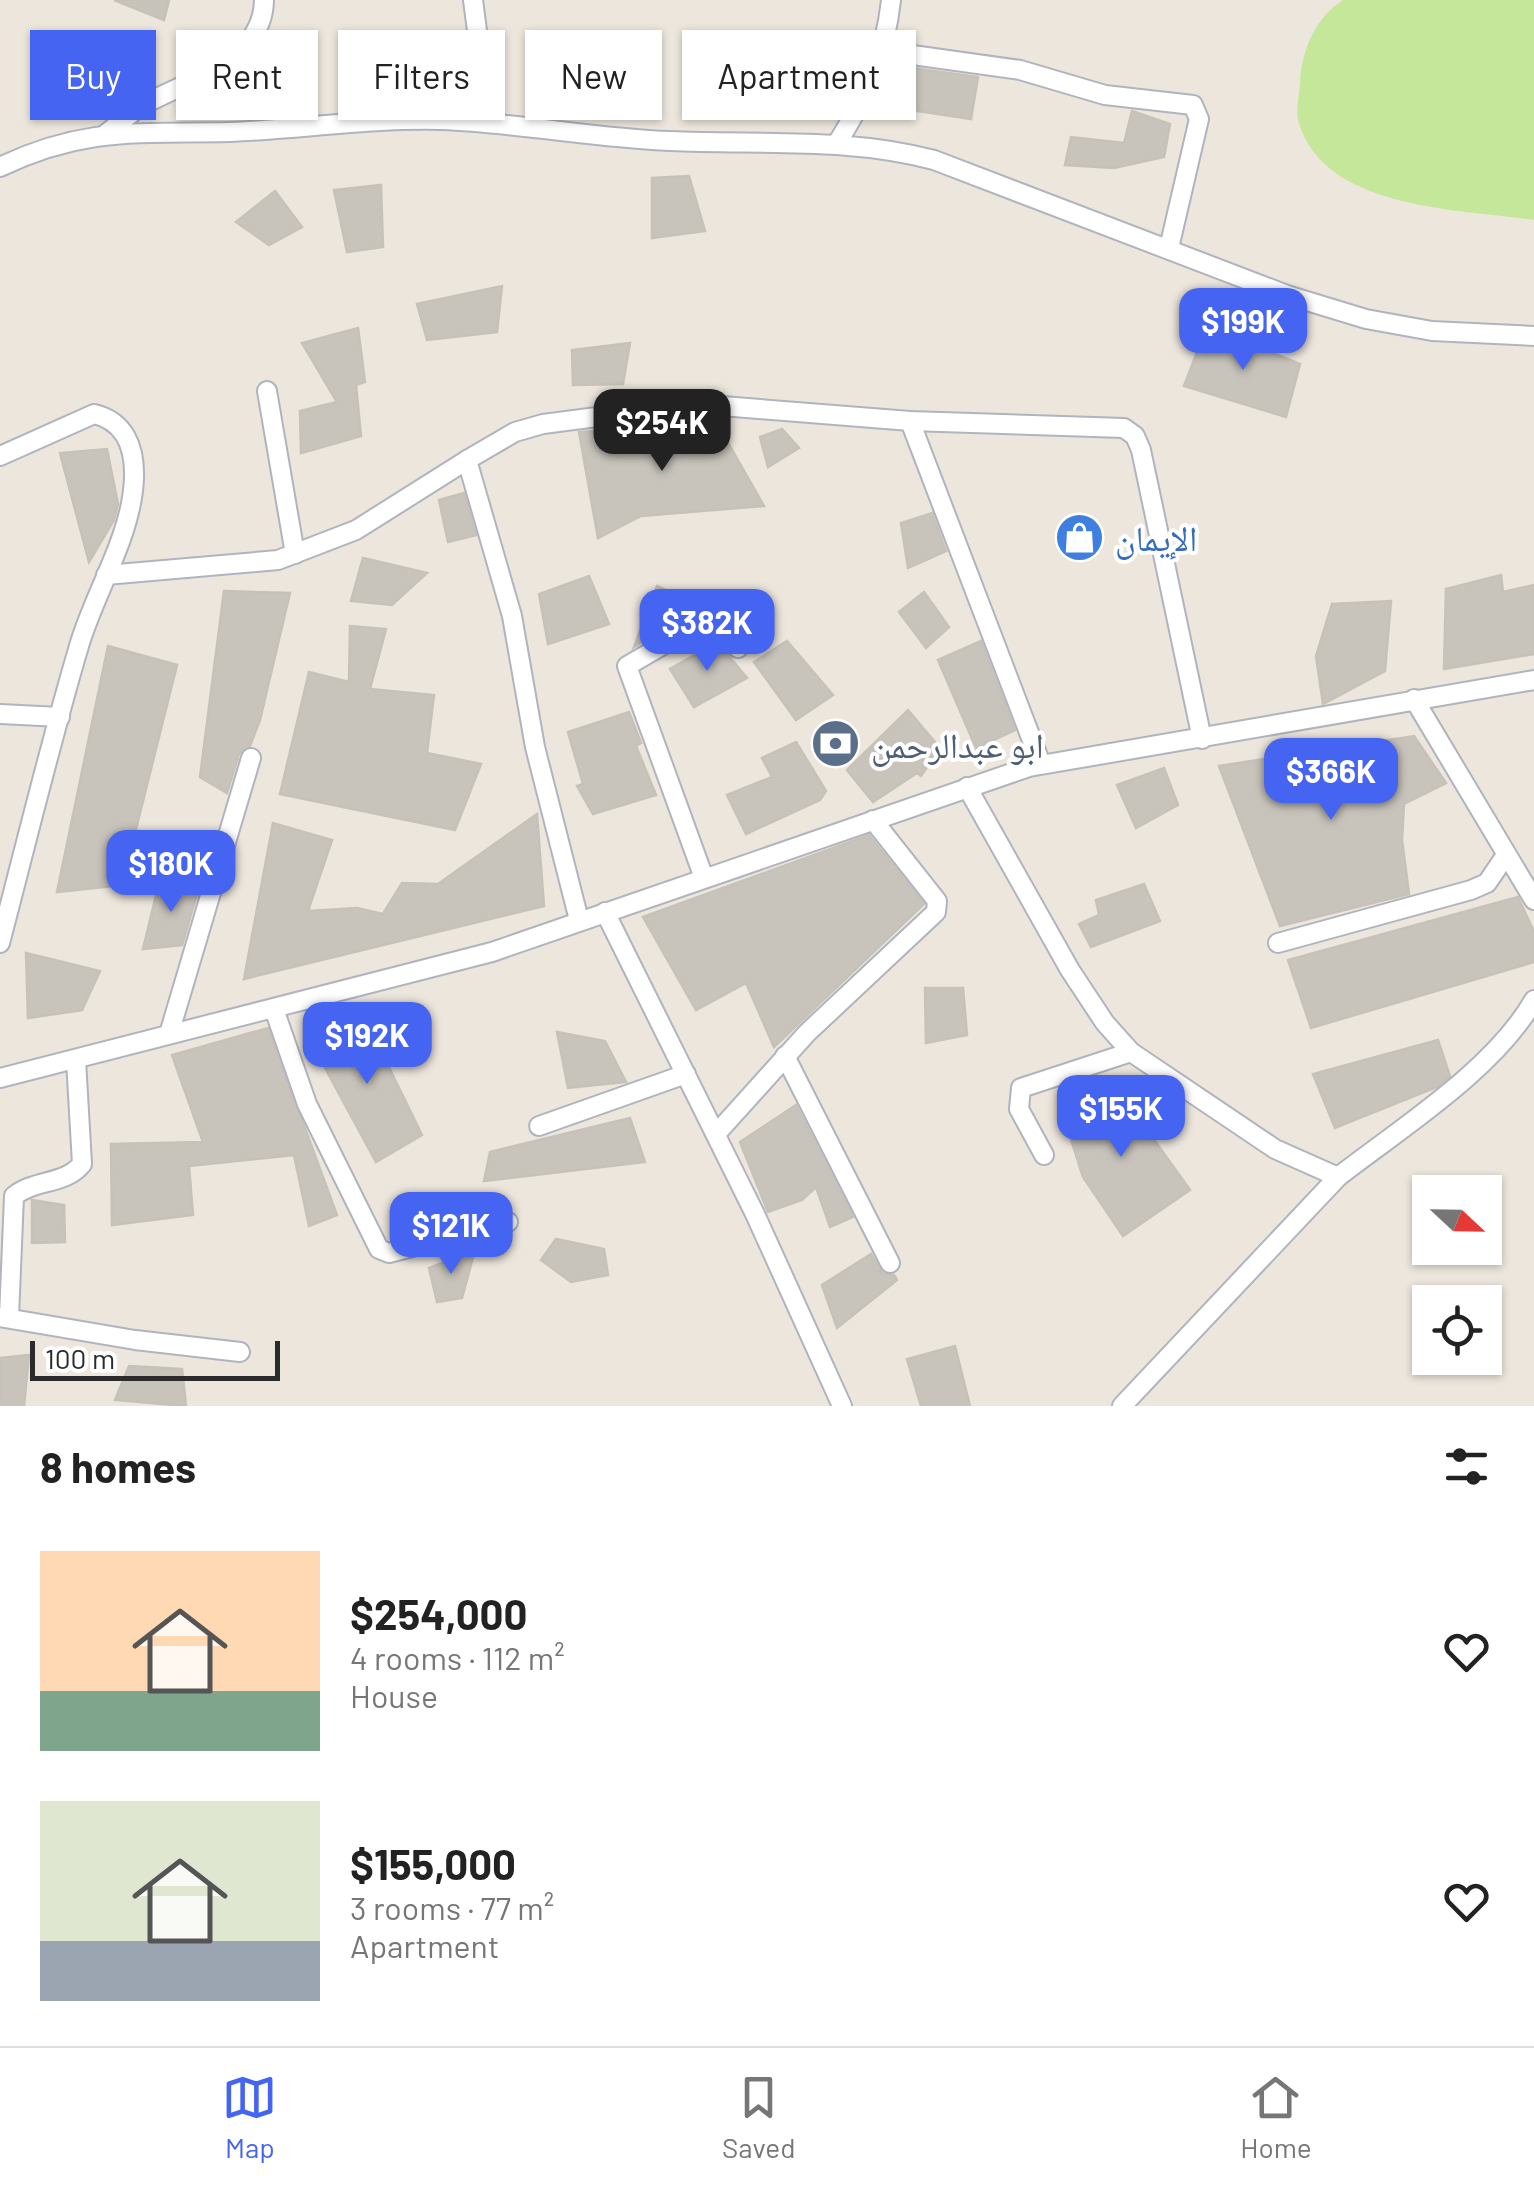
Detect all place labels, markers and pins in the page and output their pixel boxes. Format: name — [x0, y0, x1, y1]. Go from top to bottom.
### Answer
pin: $199K — [1173, 288, 1313, 373]
pin: $254K — [592, 389, 732, 474]
shop icon: الإيمان — [1054, 511, 1106, 563]
place label: الإيمان — [1115, 516, 1197, 560]
pin: $382K — [637, 589, 777, 674]
bank icon: ابو عبدالرحمن — [810, 718, 862, 770]
place label: ابو عبدالرحمن — [871, 723, 1044, 767]
pin: $366K — [1261, 738, 1401, 823]
pin: $180K — [101, 830, 241, 915]
pin: $192K — [297, 1002, 437, 1087]
pin: $155K — [1051, 1075, 1191, 1160]
pin: $121K — [381, 1192, 521, 1277]

